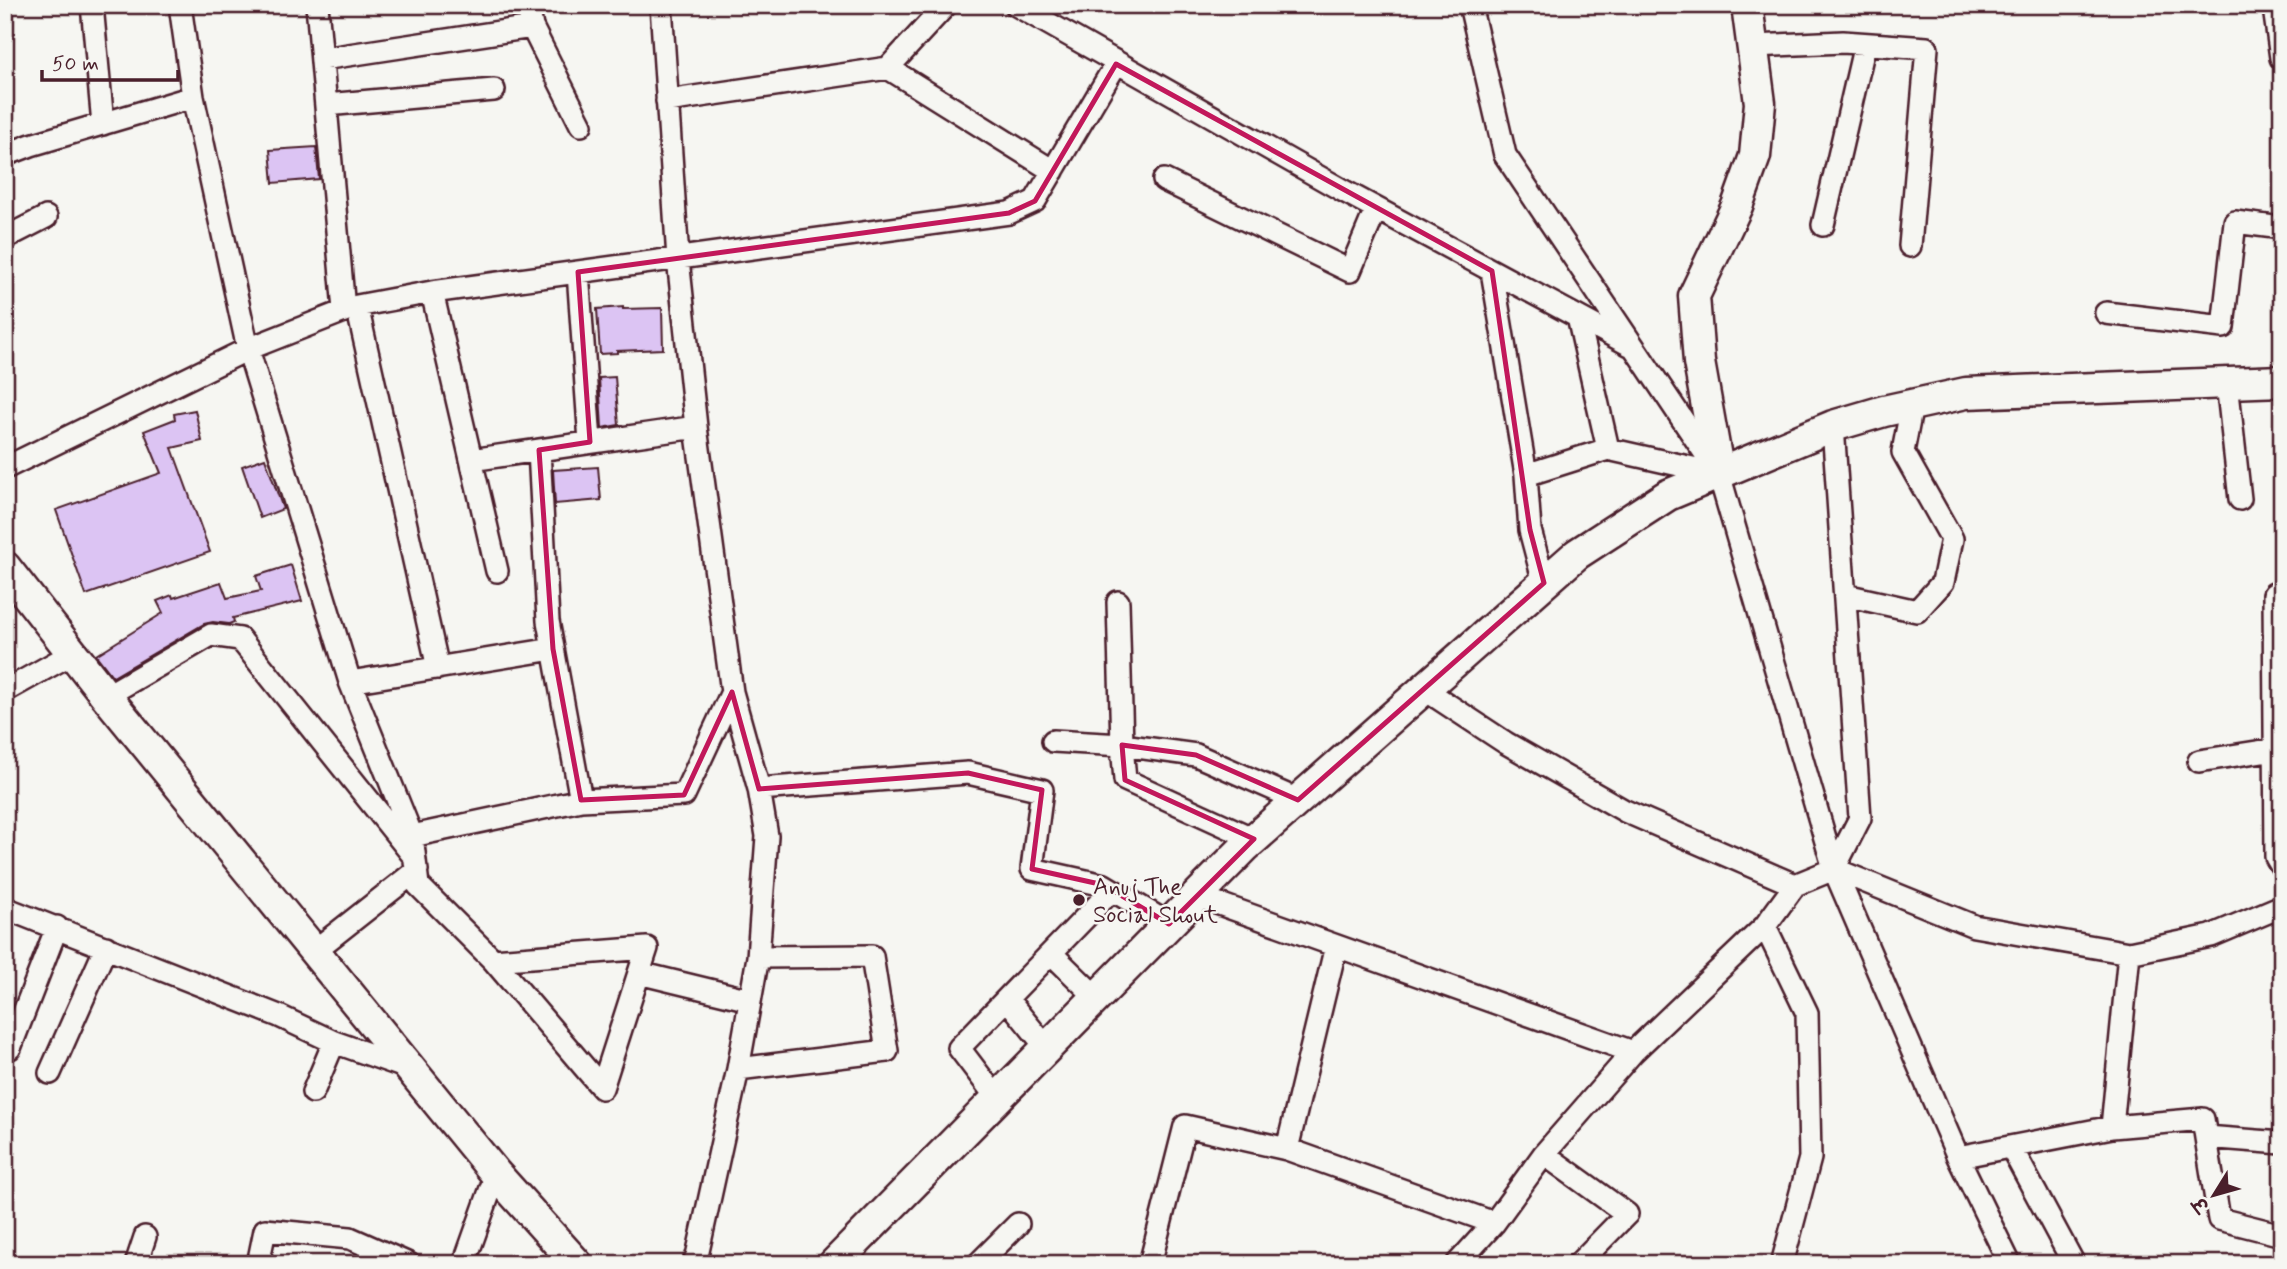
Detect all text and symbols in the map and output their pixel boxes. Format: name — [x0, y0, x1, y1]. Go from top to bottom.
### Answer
scale bar — [42, 38, 178, 82]
text: 50 m — [52, 50, 99, 78]
place label: Anuj The Social Shout — [1093, 872, 1218, 931]
marker: Anuj The Social Shout — [1071, 892, 1087, 908]
north arrow — [2178, 1160, 2248, 1230]
text: उ — [2186, 1190, 2217, 1219]

